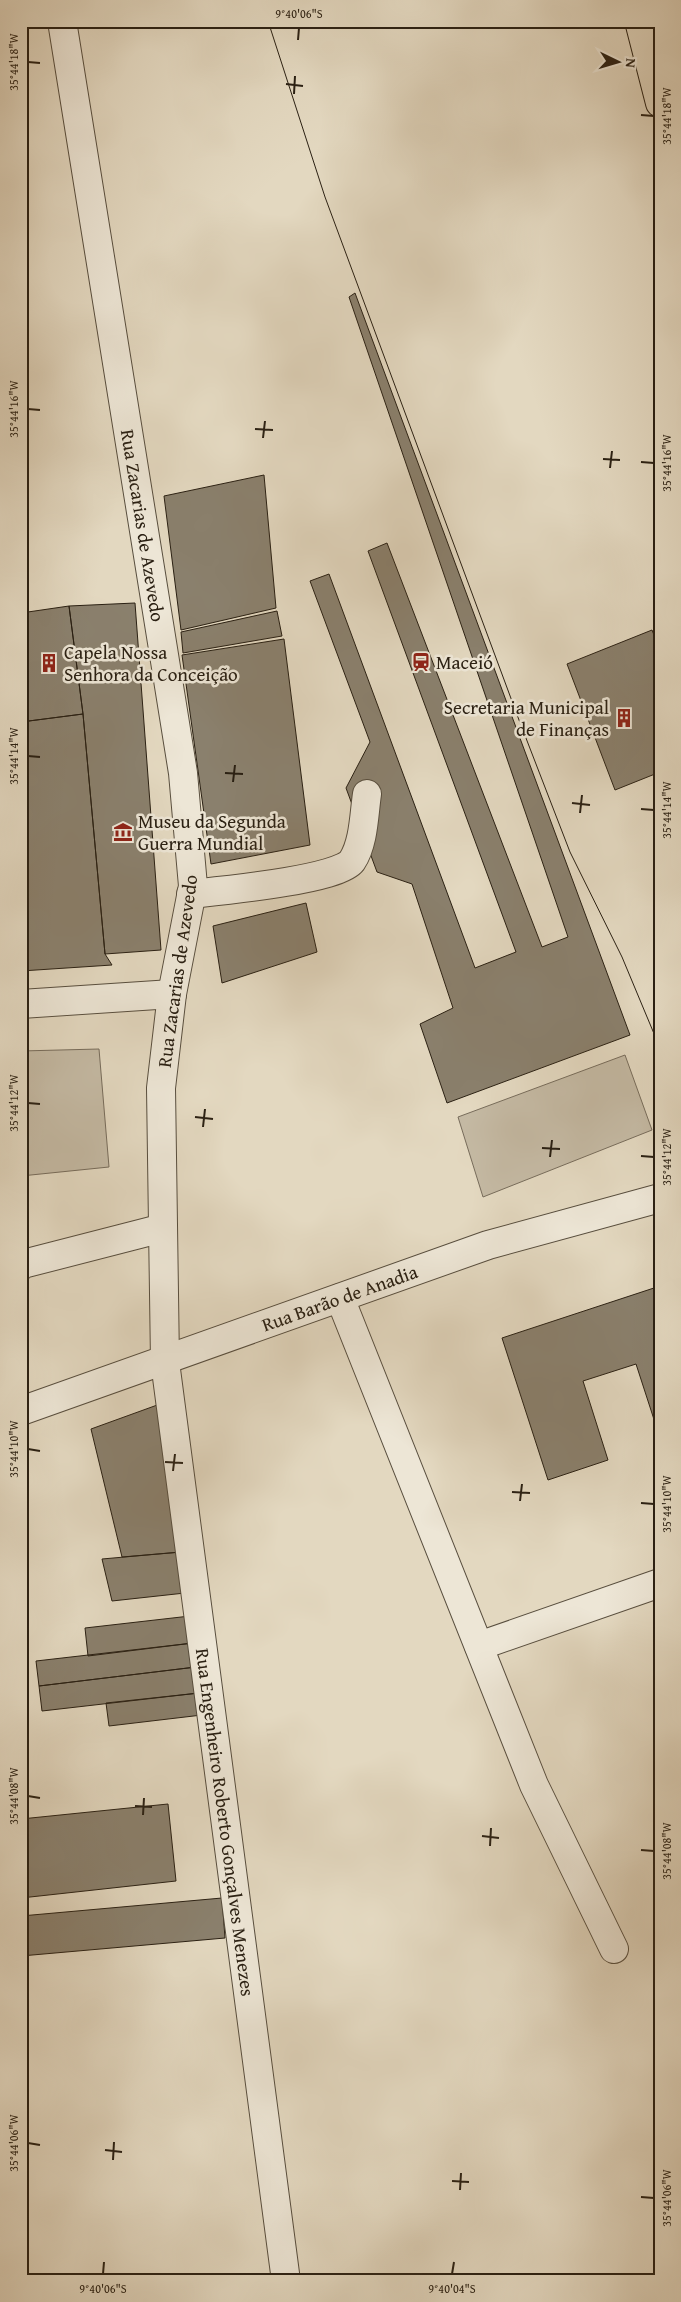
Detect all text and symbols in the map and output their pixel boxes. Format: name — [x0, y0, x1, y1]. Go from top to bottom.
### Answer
text: 9°40'06"S — [275, 5, 323, 22]
text: 35°44'18"W — [5, 32, 22, 91]
north arrow — [594, 38, 644, 88]
text: N — [621, 58, 641, 69]
text: 35°44'18"W — [658, 86, 675, 145]
text: 35°44'16"W — [5, 379, 22, 438]
street label: Rua Zacarias de Azevedo — [114, 427, 172, 624]
text: 35°44'16"W — [658, 433, 675, 492]
place label: Capela Nossa Senhora da Conceição — [64, 638, 238, 688]
place label: Maceió — [436, 648, 493, 676]
station icon: Maceió — [410, 651, 432, 673]
building icon: Capela Nossa Senhora da Conceição — [38, 652, 60, 674]
place label: Secretaria Municipal de Finanças — [444, 693, 609, 743]
building icon: Secretaria Municipal de Finanças — [613, 707, 635, 729]
text: 35°44'14"W — [5, 726, 22, 785]
text: 35°44'14"W — [658, 780, 675, 839]
place label: Museu da Segunda Guerra Mundial — [138, 807, 286, 857]
museum icon: Museu da Segunda Guerra Mundial — [112, 821, 134, 843]
street label: Rua Zacarias de Azevedo — [150, 873, 204, 1069]
text: 35°44'12"W — [5, 1073, 22, 1132]
text: 35°44'12"W — [658, 1127, 675, 1186]
street label: Rua Barão de Anadia — [258, 1257, 421, 1338]
text: 35°44'10"W — [5, 1419, 22, 1478]
text: 35°44'10"W — [658, 1474, 675, 1533]
street label: Rua Engenheiro Roberto Gonçalves Menezes — [189, 1646, 262, 1998]
text: 35°44'08"W — [5, 1766, 22, 1825]
text: 35°44'08"W — [658, 1821, 675, 1880]
text: 35°44'06"W — [5, 2113, 22, 2172]
text: 35°44'06"W — [658, 2168, 675, 2227]
text: 9°40'06"S — [79, 2280, 127, 2297]
text: 9°40'04"S — [428, 2280, 476, 2297]

